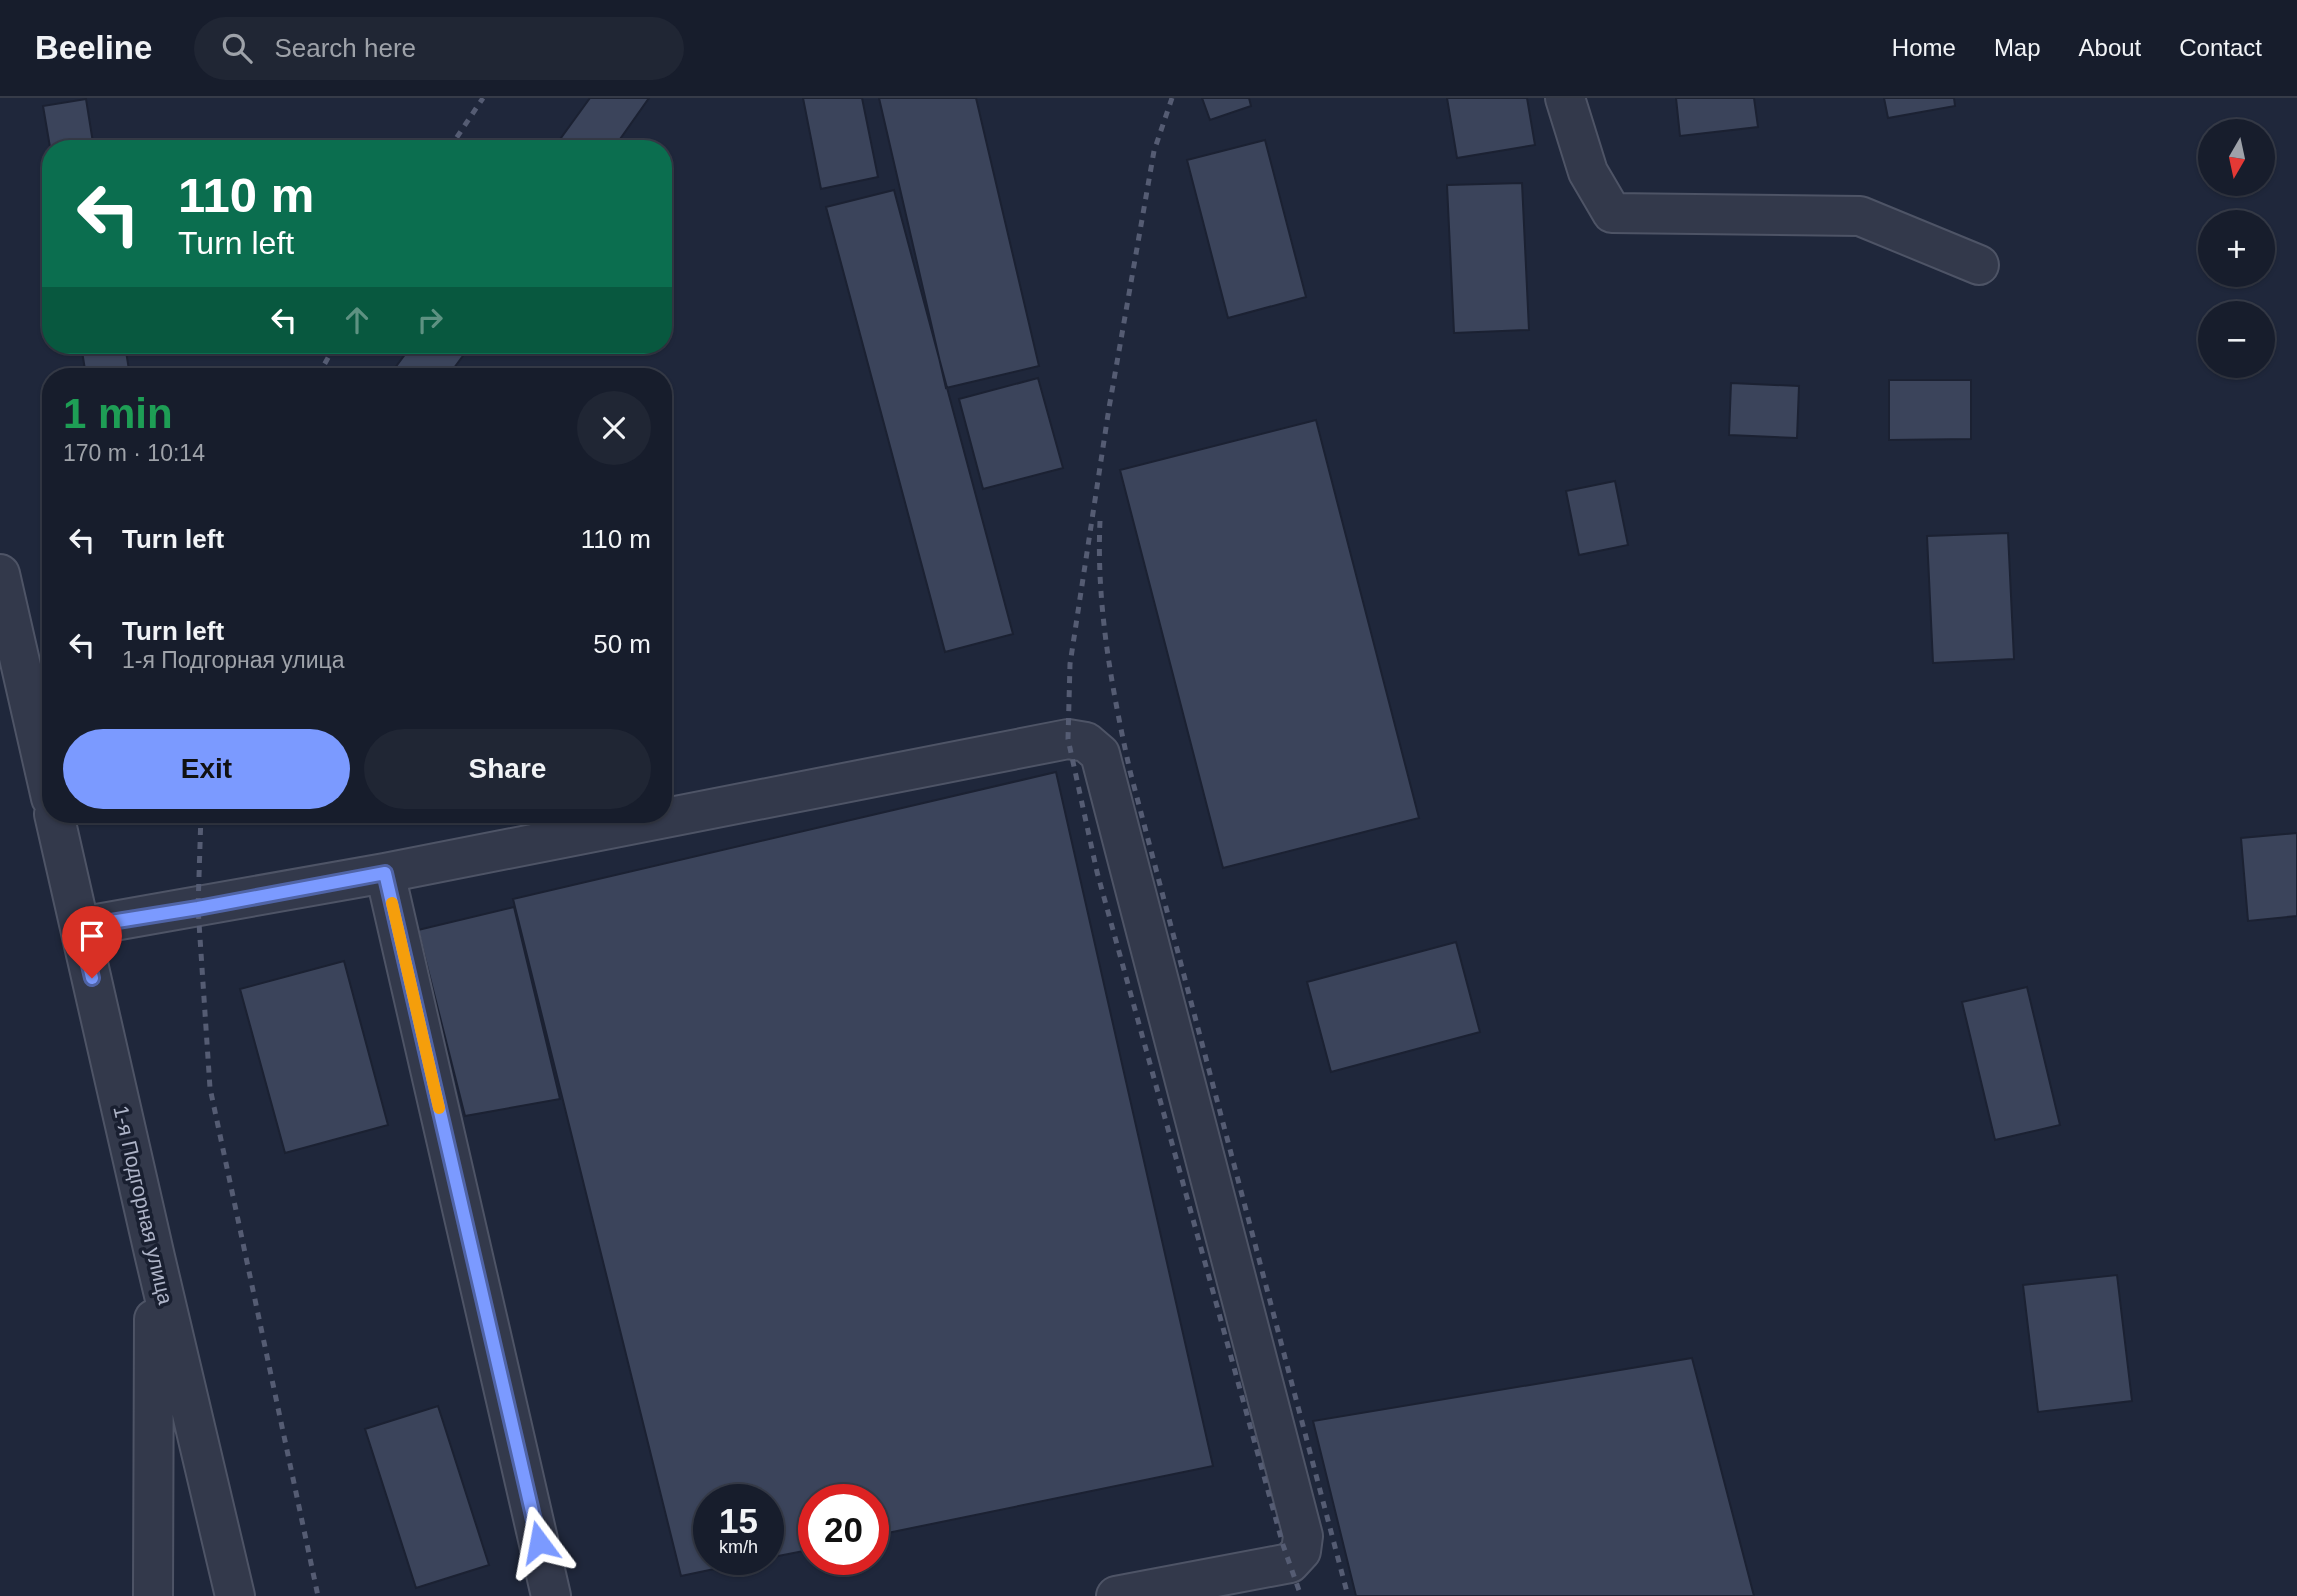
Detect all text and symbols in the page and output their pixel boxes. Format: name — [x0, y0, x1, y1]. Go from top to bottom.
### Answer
search box — [194, 17, 684, 80]
text: Beeline — [35, 29, 152, 66]
icon: search — [218, 29, 256, 67]
text: Search here — [274, 33, 416, 63]
text: Home — [1892, 34, 1956, 61]
text: Map — [1994, 34, 2041, 61]
text: About — [2079, 34, 2141, 61]
text: Contact — [2179, 34, 2262, 61]
north arrow — [2198, 119, 2275, 196]
map controls — [2198, 119, 2275, 378]
icon: left — [63, 168, 154, 259]
text: 110 m — [178, 168, 314, 222]
button: + — [2198, 210, 2275, 287]
text: Turn left — [178, 225, 294, 261]
icon: left — [265, 301, 303, 339]
icon: ahead — [338, 301, 376, 339]
icon: right — [411, 301, 449, 339]
button: − — [2198, 301, 2275, 378]
text: 1 min — [63, 390, 173, 437]
button: close — [577, 391, 651, 465]
text: 170 m · 10:14 — [63, 440, 205, 466]
icon: left — [63, 521, 101, 559]
text: Turn left — [122, 524, 224, 554]
text: 110 m — [581, 524, 651, 554]
text: Turn left — [122, 616, 224, 646]
icon: left — [63, 626, 101, 664]
text: 50 m — [593, 629, 651, 659]
text: 1-я Подгорная улица — [122, 647, 345, 673]
button: Exit — [63, 729, 350, 809]
button: Share — [364, 729, 651, 809]
pin — [62, 906, 122, 978]
icon: arrive — [73, 917, 111, 955]
street label: 1-я Подгорная улица — [109, 1103, 178, 1307]
speed limit sign: 20 — [798, 1484, 889, 1575]
text: 15 — [719, 1501, 758, 1540]
position arrow — [502, 1505, 576, 1579]
text: km/h — [719, 1537, 758, 1557]

